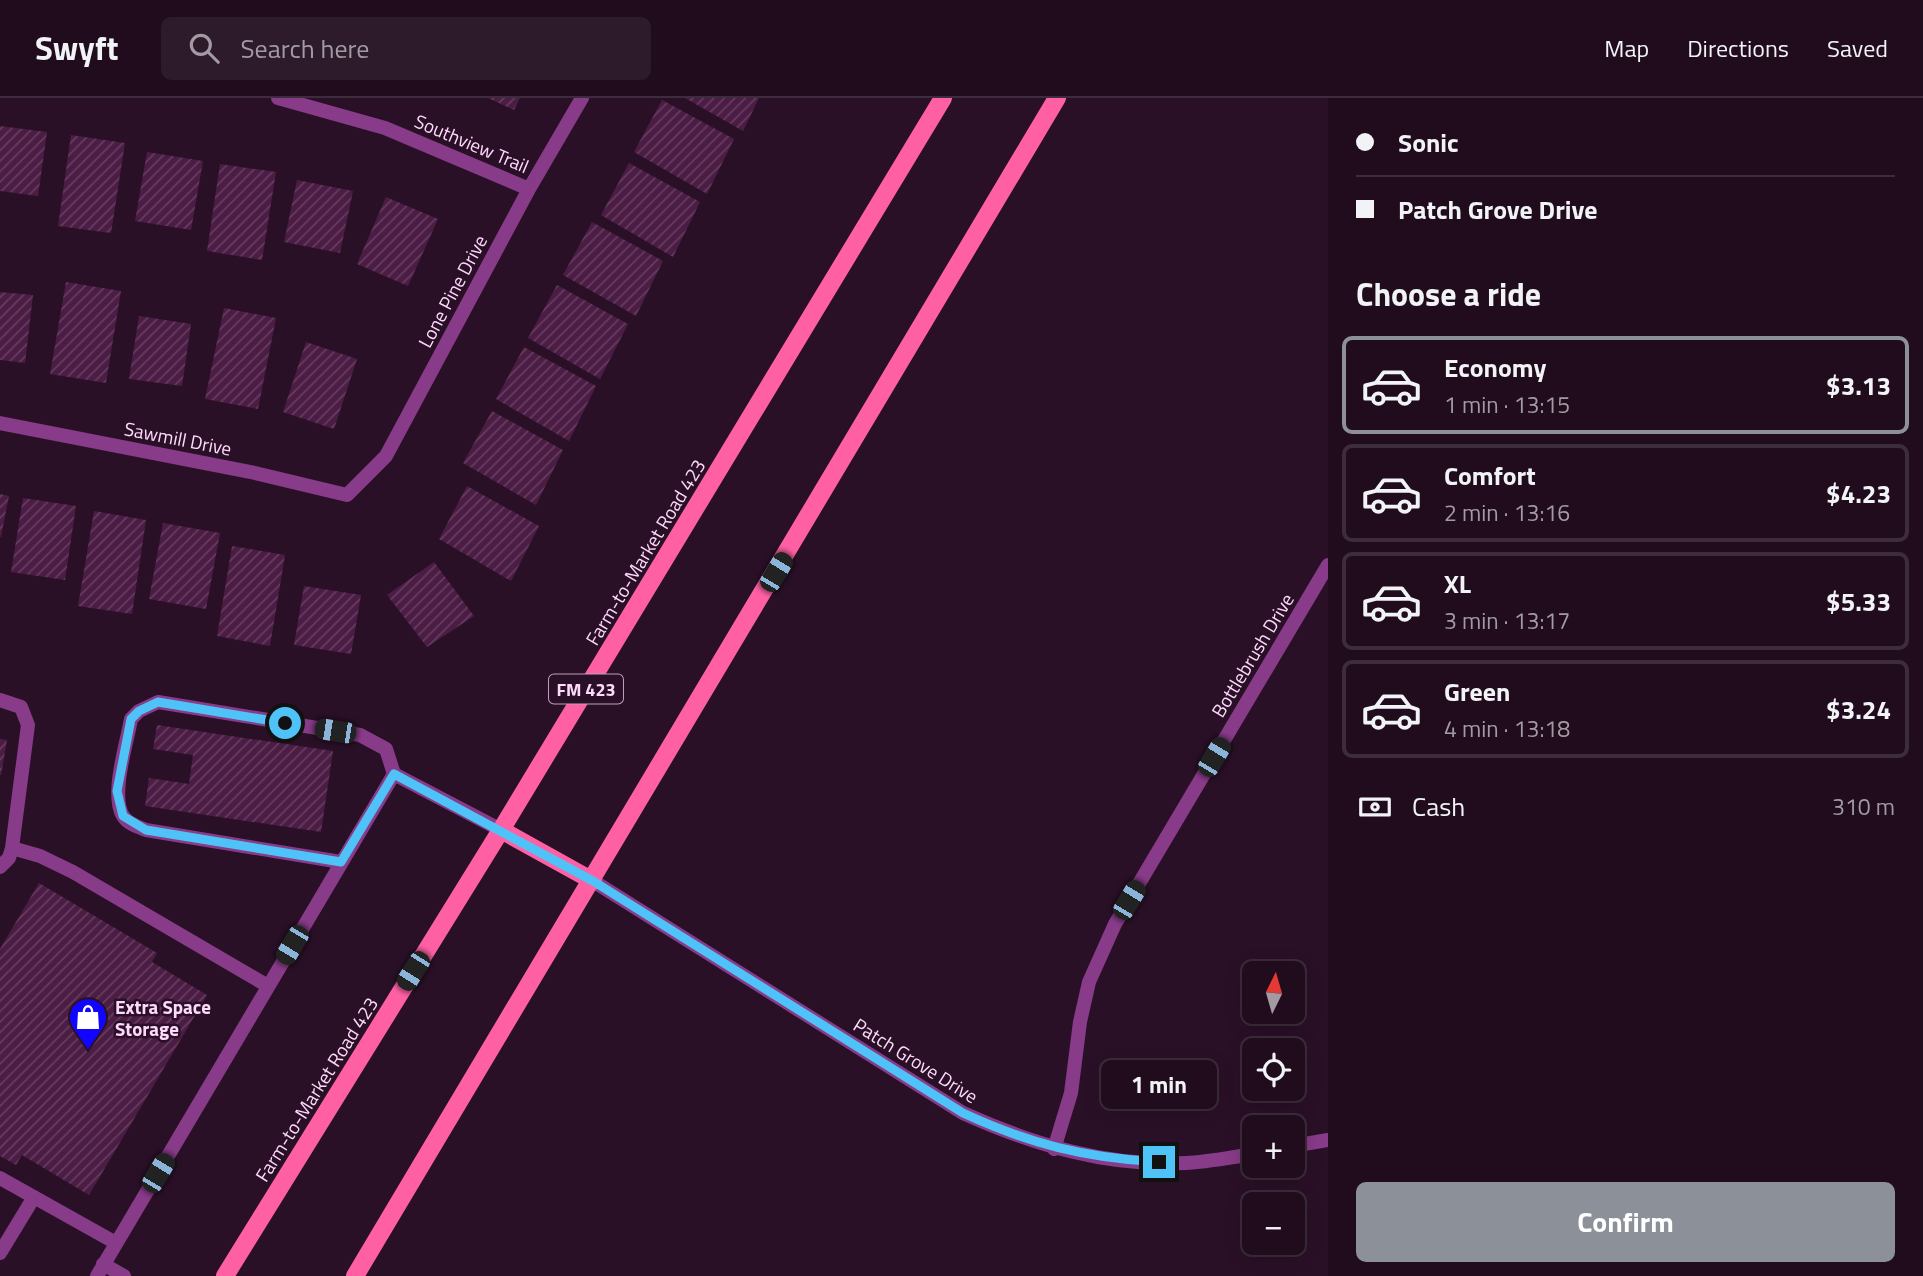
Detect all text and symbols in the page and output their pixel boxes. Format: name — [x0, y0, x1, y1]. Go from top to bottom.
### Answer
search box — [161, 17, 651, 80]
text: Swyft — [35, 23, 119, 73]
icon: search — [185, 29, 223, 67]
text: Search here — [241, 29, 369, 68]
text: Map — [1604, 30, 1649, 66]
text: Directions — [1687, 30, 1789, 66]
text: Saved — [1827, 30, 1888, 66]
street label: Southview Trail — [410, 106, 534, 180]
text: Sonic — [1398, 123, 1459, 162]
text: Patch Grove Drive — [1398, 190, 1598, 229]
street label: Lone Pine Drive — [410, 229, 494, 353]
text: Choose a ride — [1356, 270, 1541, 318]
text: Economy — [1444, 348, 1546, 387]
icon: car — [1360, 354, 1423, 417]
text: $3.13 — [1826, 366, 1891, 405]
text: 1 min · 13:15 — [1444, 387, 1570, 422]
street label: Sawmill Drive — [122, 413, 234, 463]
street label: Farm-to-Market Road 423 — [578, 453, 712, 651]
text: Comfort — [1444, 456, 1536, 495]
icon: car — [1360, 462, 1423, 525]
text: $4.23 — [1826, 474, 1891, 513]
text: 2 min · 13:16 — [1444, 495, 1570, 530]
car — [757, 549, 796, 595]
text: XL — [1444, 564, 1471, 603]
icon: car — [1360, 570, 1423, 633]
text: $5.33 — [1826, 582, 1891, 621]
street label: Bottlebrush Drive — [1203, 587, 1301, 723]
text: 3 min · 13:17 — [1444, 603, 1570, 638]
text: Green — [1444, 672, 1510, 711]
road number: FM 423 — [549, 674, 623, 704]
icon: car — [1360, 678, 1423, 741]
text: $3.24 — [1826, 690, 1891, 729]
route start — [269, 707, 301, 739]
text: 4 min · 13:18 — [1444, 711, 1570, 746]
car — [313, 717, 358, 745]
car — [1195, 734, 1234, 780]
text: Cash — [1412, 787, 1465, 826]
icon: cash — [1356, 788, 1394, 826]
text: 310 m — [1832, 789, 1895, 824]
car — [1110, 877, 1149, 923]
car — [273, 922, 312, 968]
car — [393, 948, 434, 994]
north arrow — [1242, 961, 1306, 1024]
map controls — [1242, 961, 1305, 1255]
street label: Farm-to-Market Road 423 — [247, 991, 385, 1187]
place label: Extra Space Storage — [115, 992, 211, 1043]
shop icon: Extra Space Storage — [67, 996, 109, 1051]
street label: Patch Grove Drive — [848, 1010, 984, 1110]
button: locate — [1242, 1038, 1305, 1101]
callout: 1 min — [1101, 1060, 1217, 1110]
text: 1 min — [1131, 1067, 1187, 1102]
button: + — [1242, 1115, 1305, 1178]
route end — [1143, 1146, 1175, 1178]
car — [139, 1150, 178, 1196]
button: Confirm — [1356, 1182, 1895, 1262]
button: − — [1242, 1192, 1305, 1255]

